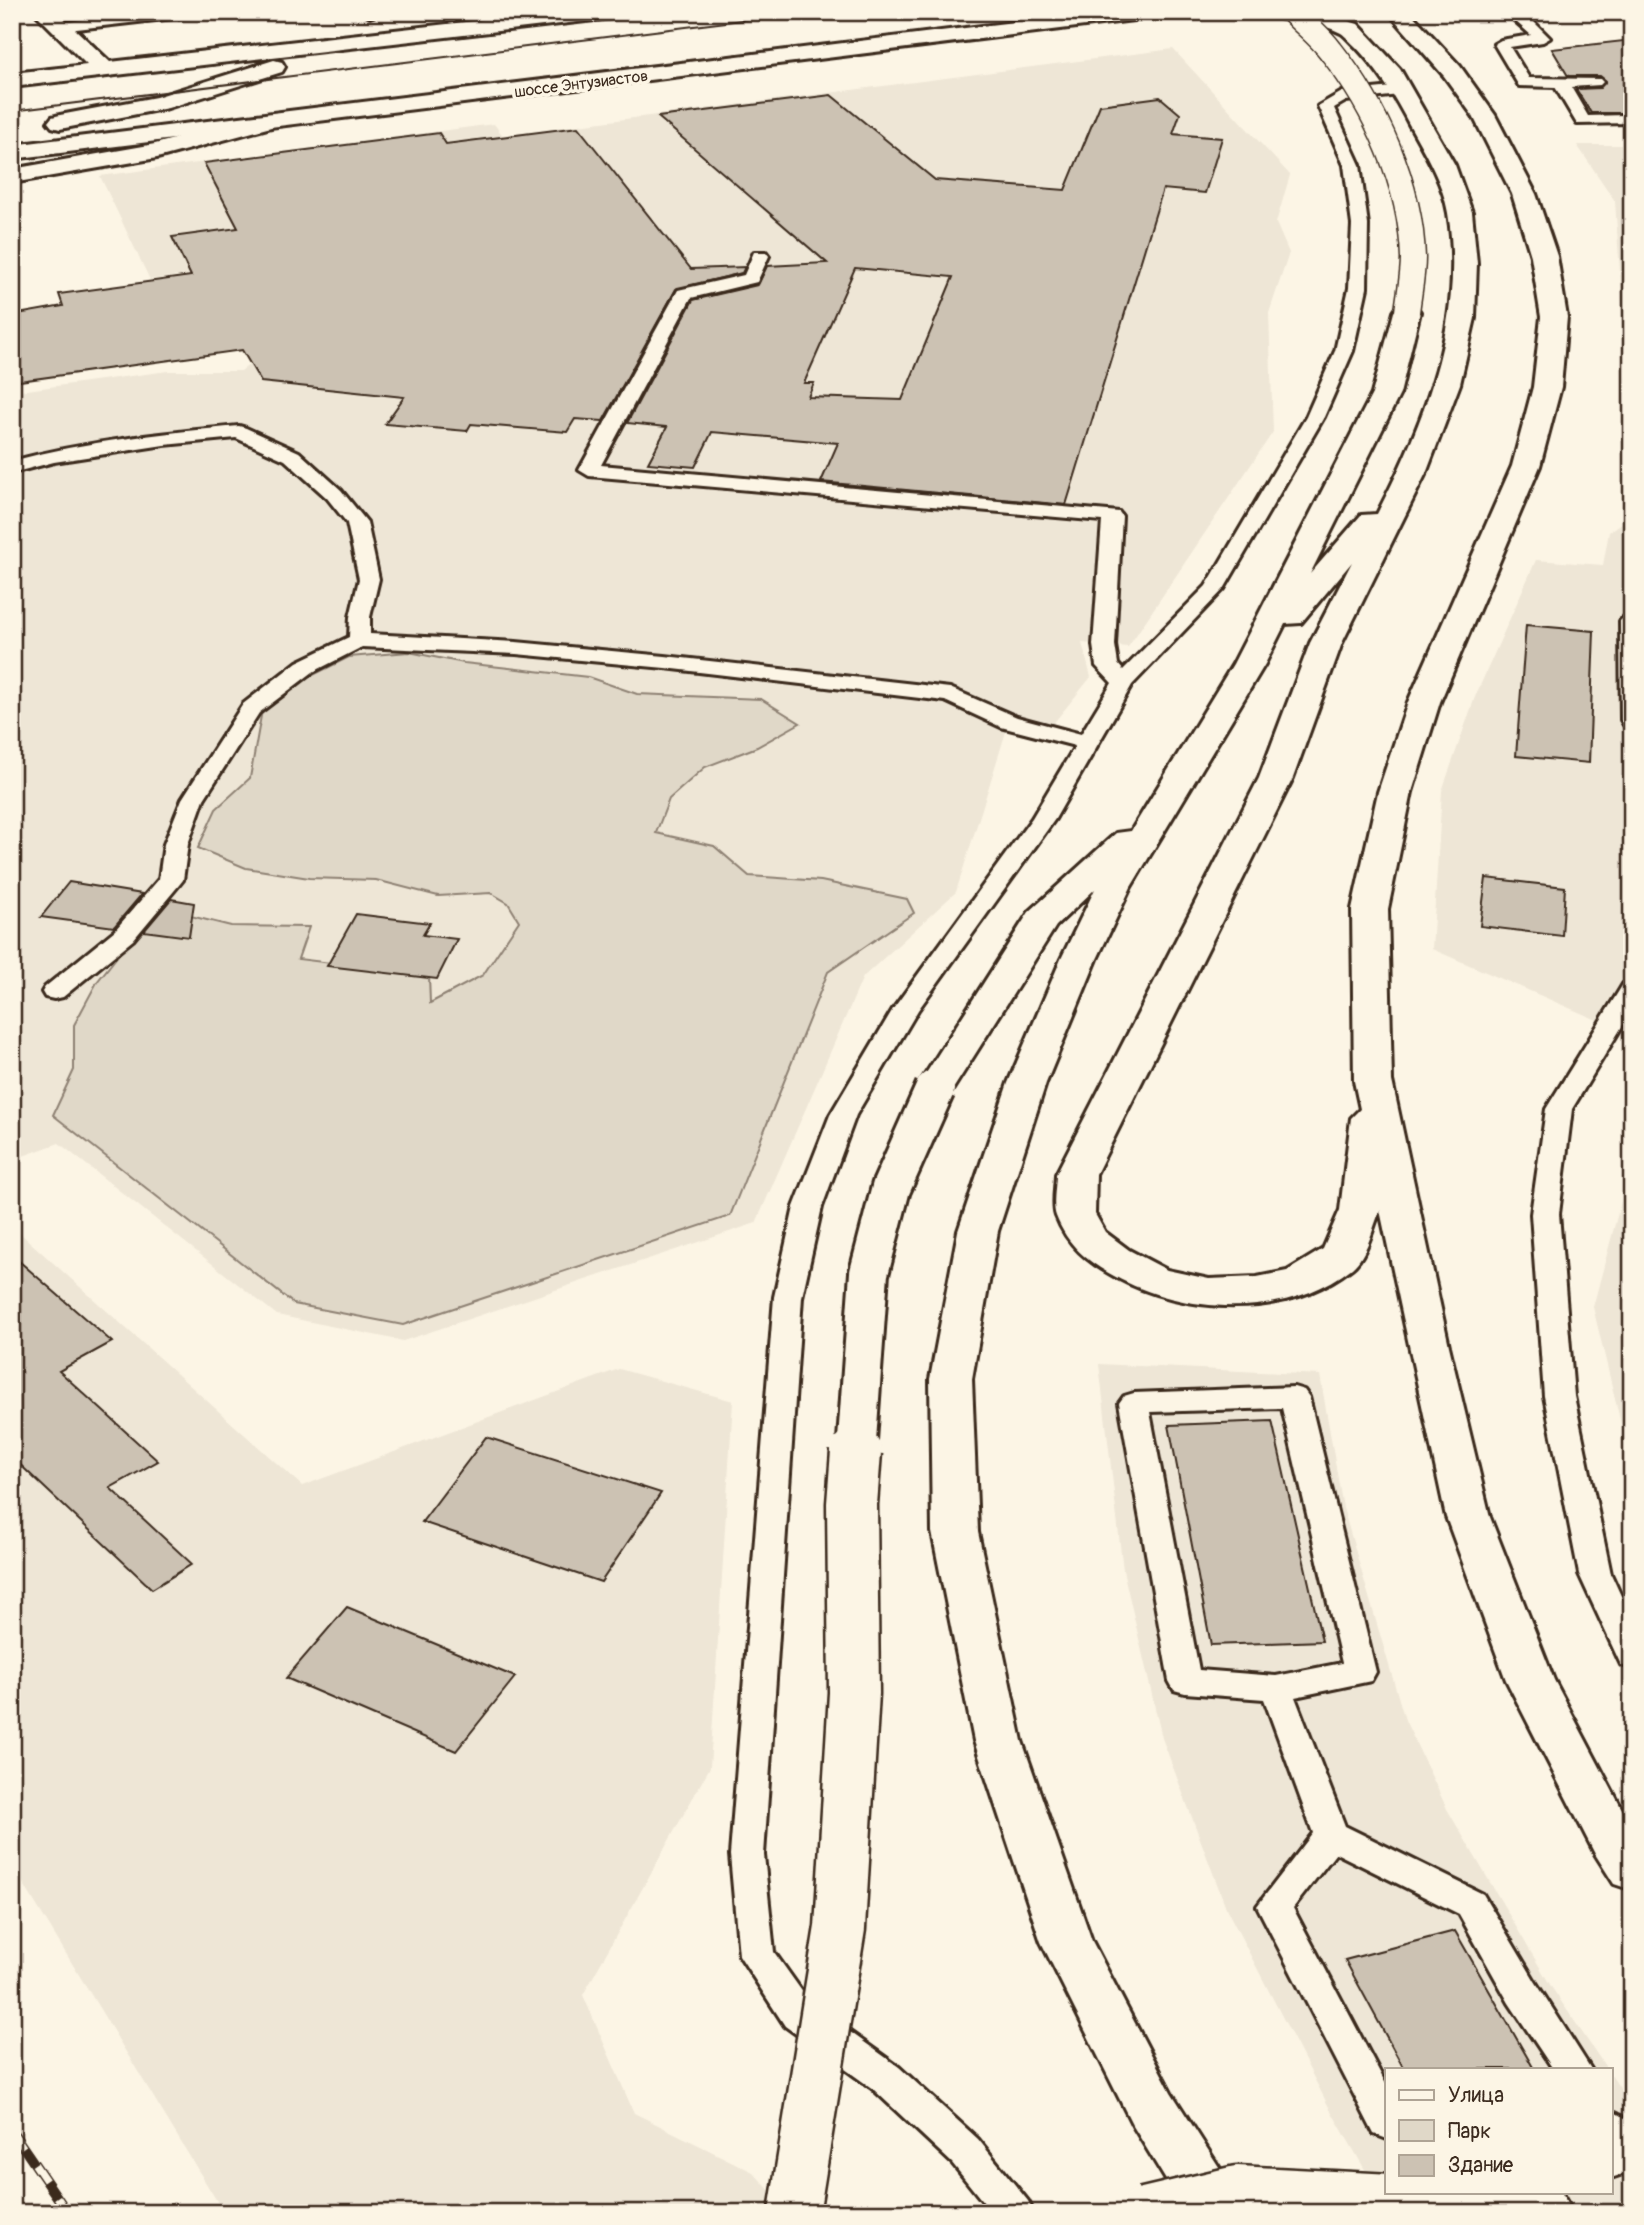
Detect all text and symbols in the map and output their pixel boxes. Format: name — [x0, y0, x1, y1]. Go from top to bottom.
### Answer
street label: шоссе Энтузиастов — [513, 66, 649, 102]
legend — [1385, 2068, 1612, 2194]
text: Улица — [1448, 2082, 1504, 2109]
text: Парк — [1448, 2118, 1491, 2145]
text: Здание — [1448, 2152, 1514, 2179]

